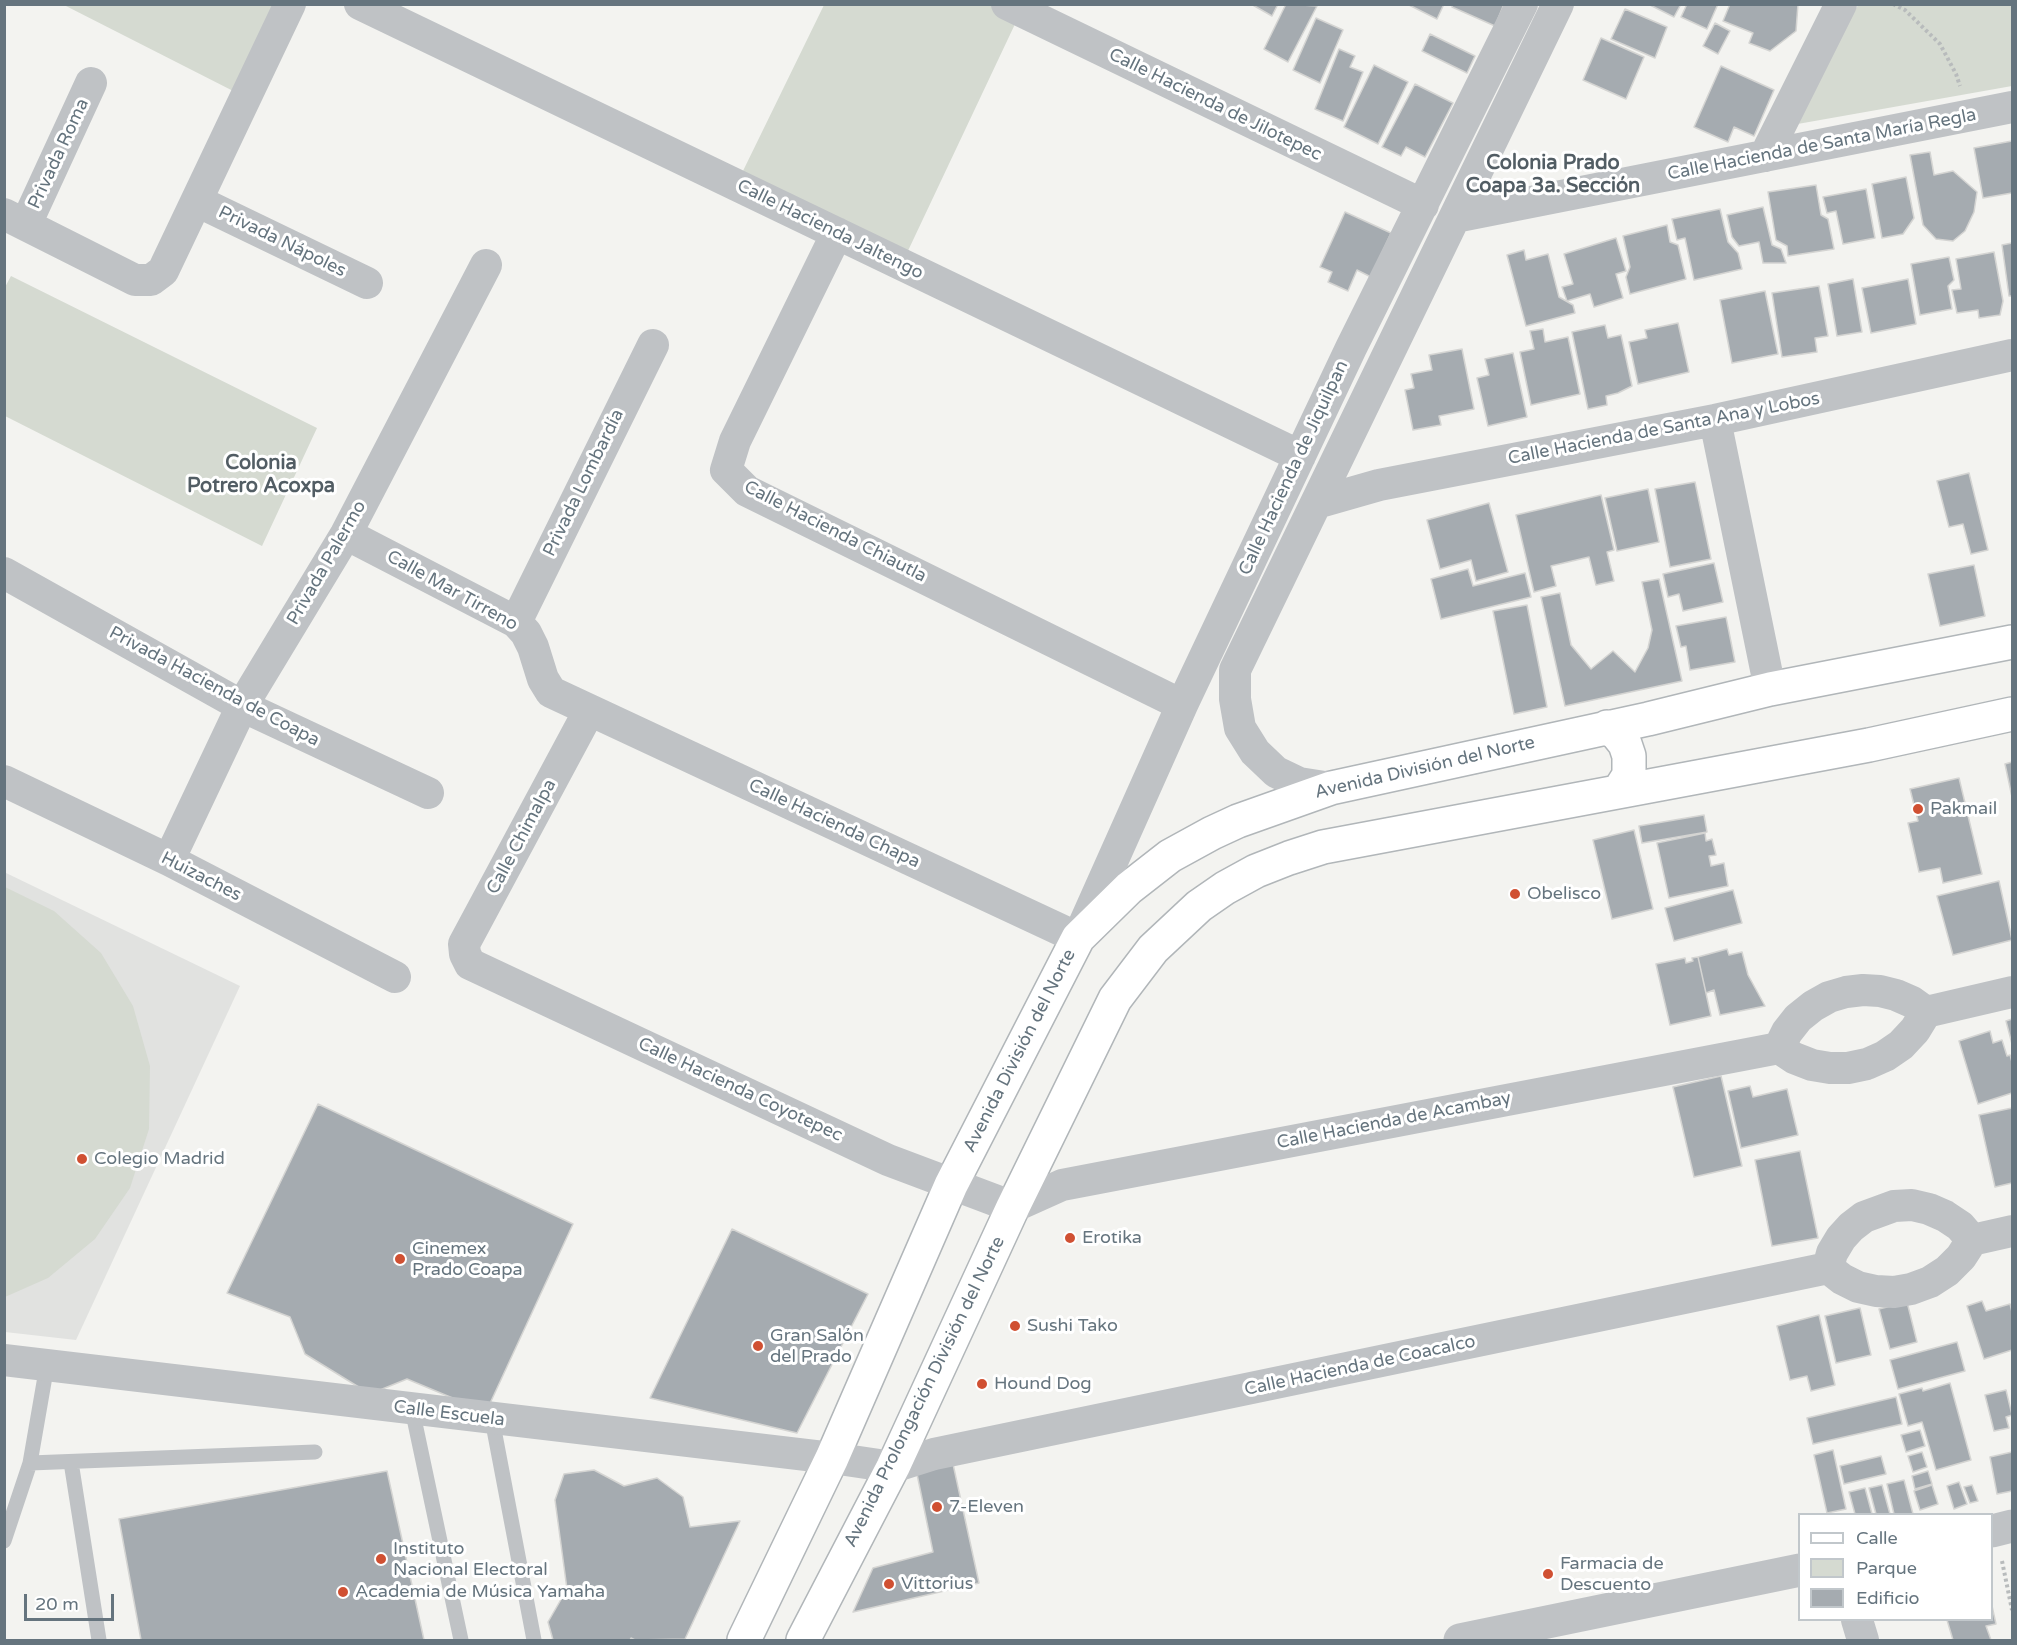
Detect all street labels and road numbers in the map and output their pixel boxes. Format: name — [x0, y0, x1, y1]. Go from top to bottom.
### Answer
street label: Calle Hacienda de Jilotepec — [1105, 44, 1325, 166]
street label: Privada Roma — [24, 95, 94, 213]
street label: Calle Hacienda de Santa María Regla — [1666, 104, 1978, 186]
street label: Calle Hacienda Jaltengo — [733, 175, 927, 285]
street label: Privada Nápoles — [215, 202, 349, 282]
street label: Calle Hacienda de Jiquilpan — [1235, 357, 1353, 579]
street label: Calle Hacienda de Santa Ana y Lobos — [1506, 388, 1822, 470]
street label: Privada Lombardía — [539, 406, 629, 560]
street label: Calle Hacienda Chiautla — [740, 477, 930, 587]
street label: Privada Palermo — [283, 497, 371, 629]
street label: Calle Mar Tirreno — [383, 546, 521, 636]
street label: Privada Hacienda de Coapa — [105, 622, 323, 752]
street label: Avenida División del Norte — [1313, 732, 1537, 804]
street label: Calle Hacienda Chapa — [745, 775, 923, 873]
street label: Calle Chimalpa — [483, 776, 561, 898]
street label: Huizaches — [157, 848, 245, 906]
street label: Avenida División del Norte — [959, 946, 1081, 1156]
street label: Calle Hacienda Coyotepec — [634, 1033, 846, 1147]
street label: Calle Hacienda de Acambay — [1275, 1088, 1513, 1154]
street label: Avenida Prolongación División del Norte — [840, 1233, 1010, 1551]
street label: Calle Hacienda de Coacalco — [1242, 1331, 1478, 1401]
street label: Calle Escuela — [392, 1396, 506, 1432]

